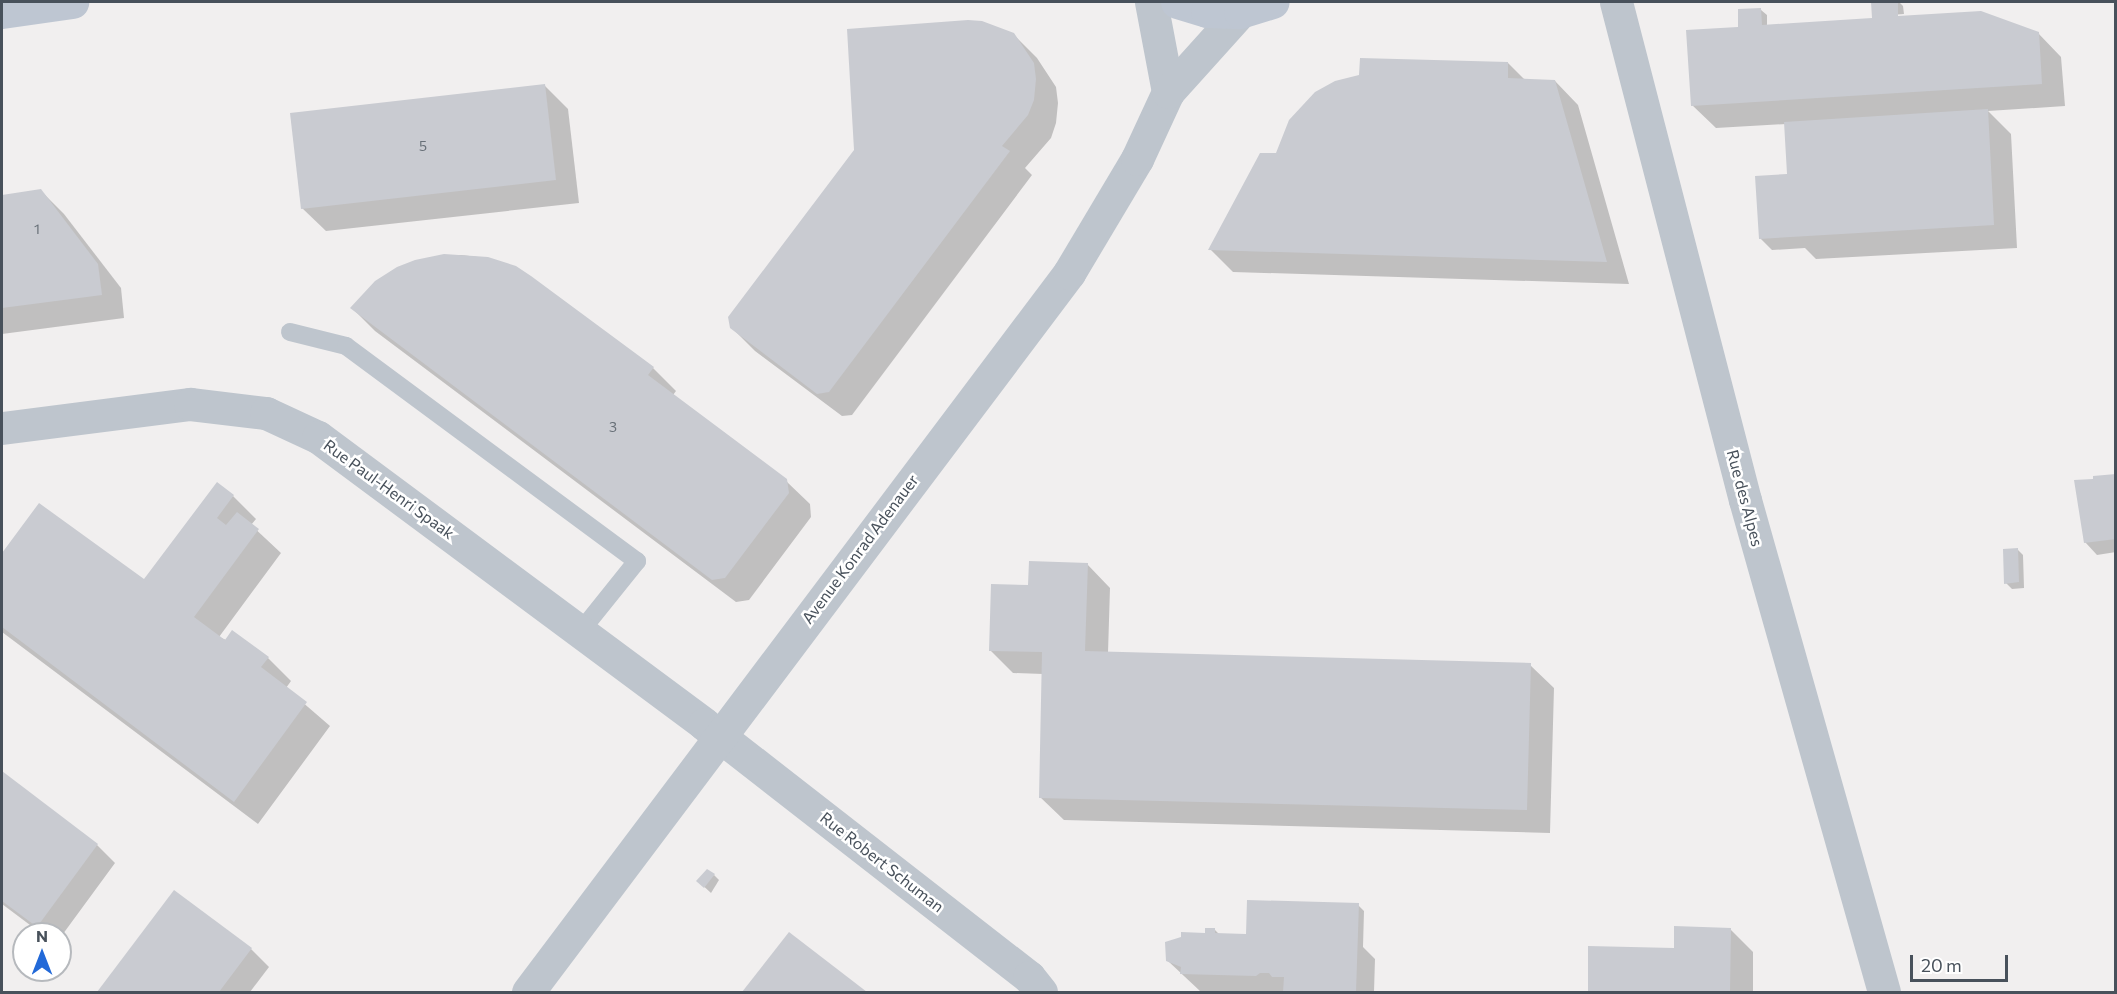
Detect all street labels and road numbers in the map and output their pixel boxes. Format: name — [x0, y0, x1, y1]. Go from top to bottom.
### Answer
street label: Rue Paul-Henri Spaak — [320, 435, 458, 543]
street label: Rue des Alpes — [1723, 448, 1767, 548]
street label: Avenue Konrad Adenauer — [798, 471, 922, 627]
street label: Rue Robert Schuman — [816, 808, 948, 916]

